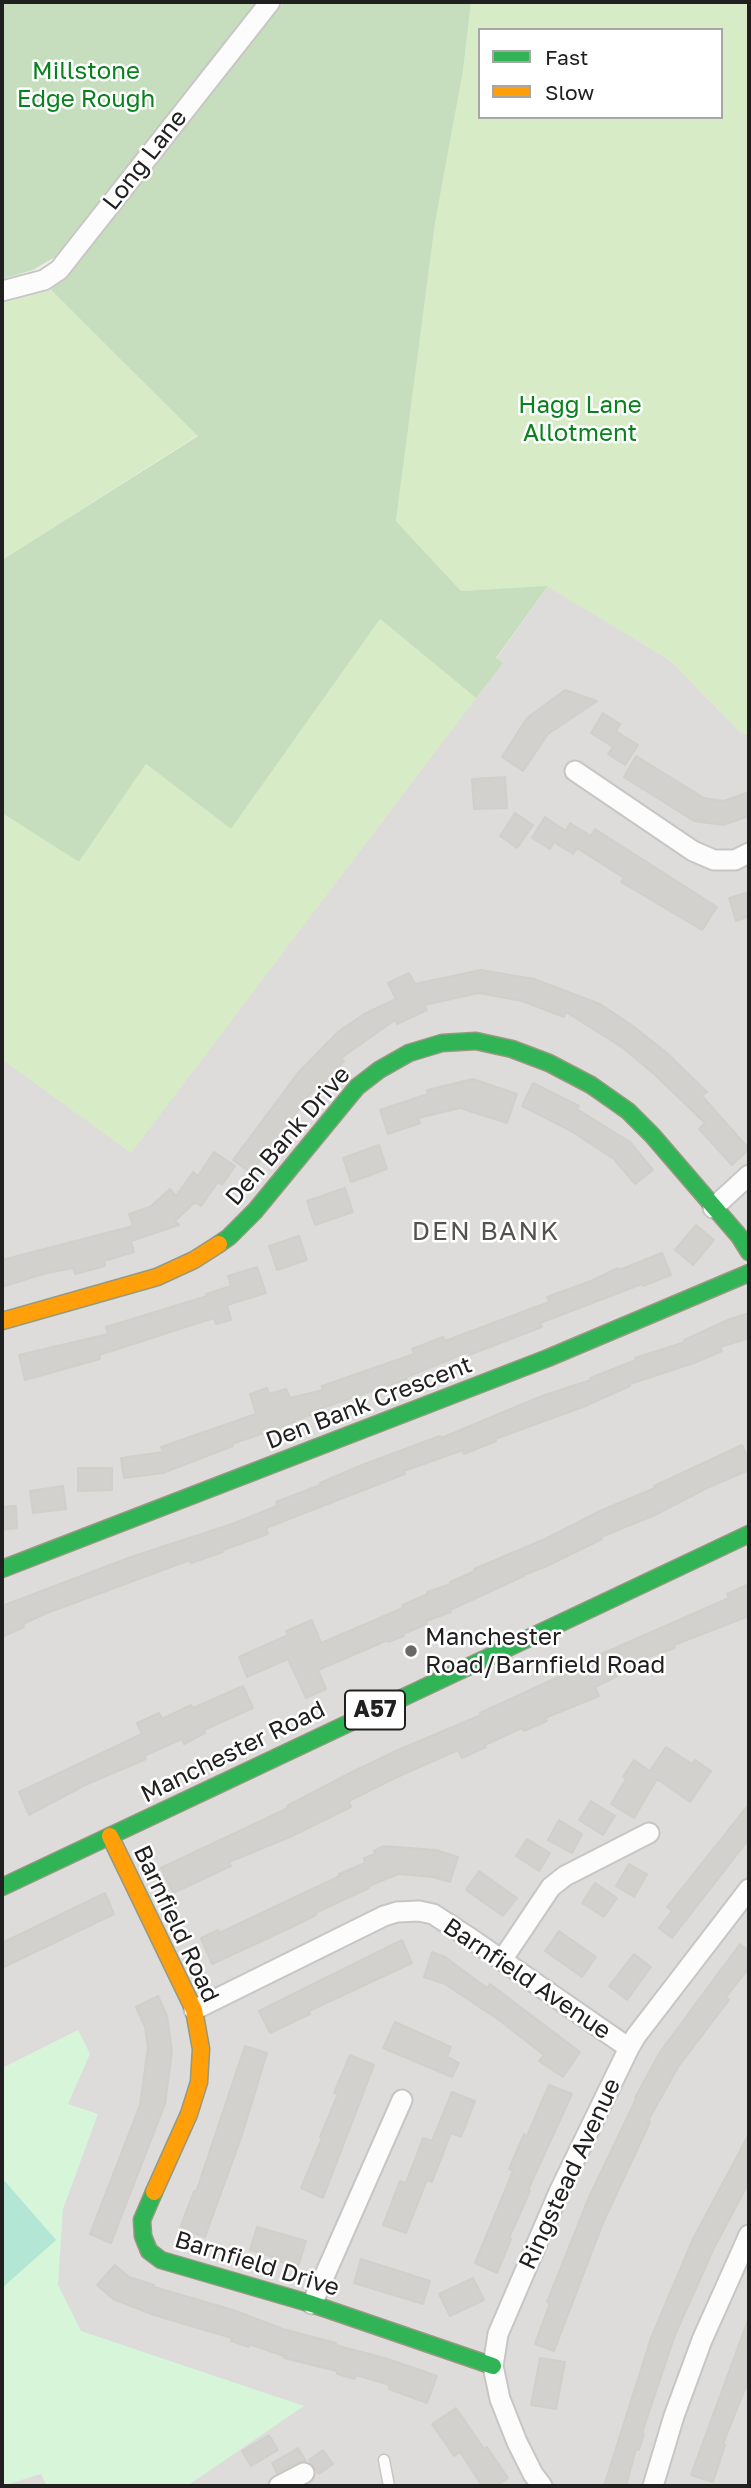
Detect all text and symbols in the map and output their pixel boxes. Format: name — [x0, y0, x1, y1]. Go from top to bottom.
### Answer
legend — [478, 28, 723, 119]
text: Fast — [545, 44, 588, 70]
park label: Millstone Edge Rough — [17, 57, 155, 113]
text: Slow — [545, 79, 594, 105]
street label: Long Lane — [97, 104, 193, 216]
park label: Hagg Lane Allotment — [518, 391, 642, 447]
street label: Den Bank Drive — [220, 1061, 356, 1211]
district label: DEN BANK — [413, 1216, 559, 1248]
street label: Den Bank Crescent — [262, 1350, 476, 1456]
place label: Manchester Road/Barnfield Road — [425, 1623, 665, 1679]
marker: Manchester Road/Barnfield Road — [403, 1643, 419, 1659]
road number: A57 — [345, 1690, 405, 1730]
street label: Manchester Road — [136, 1695, 330, 1809]
street label: Barnfield Road — [127, 1841, 225, 2007]
street label: Barnfield Avenue — [438, 1912, 616, 2046]
street label: Ringstead Avenue — [513, 2074, 627, 2274]
street label: Barnfield Drive — [171, 2225, 343, 2303]

